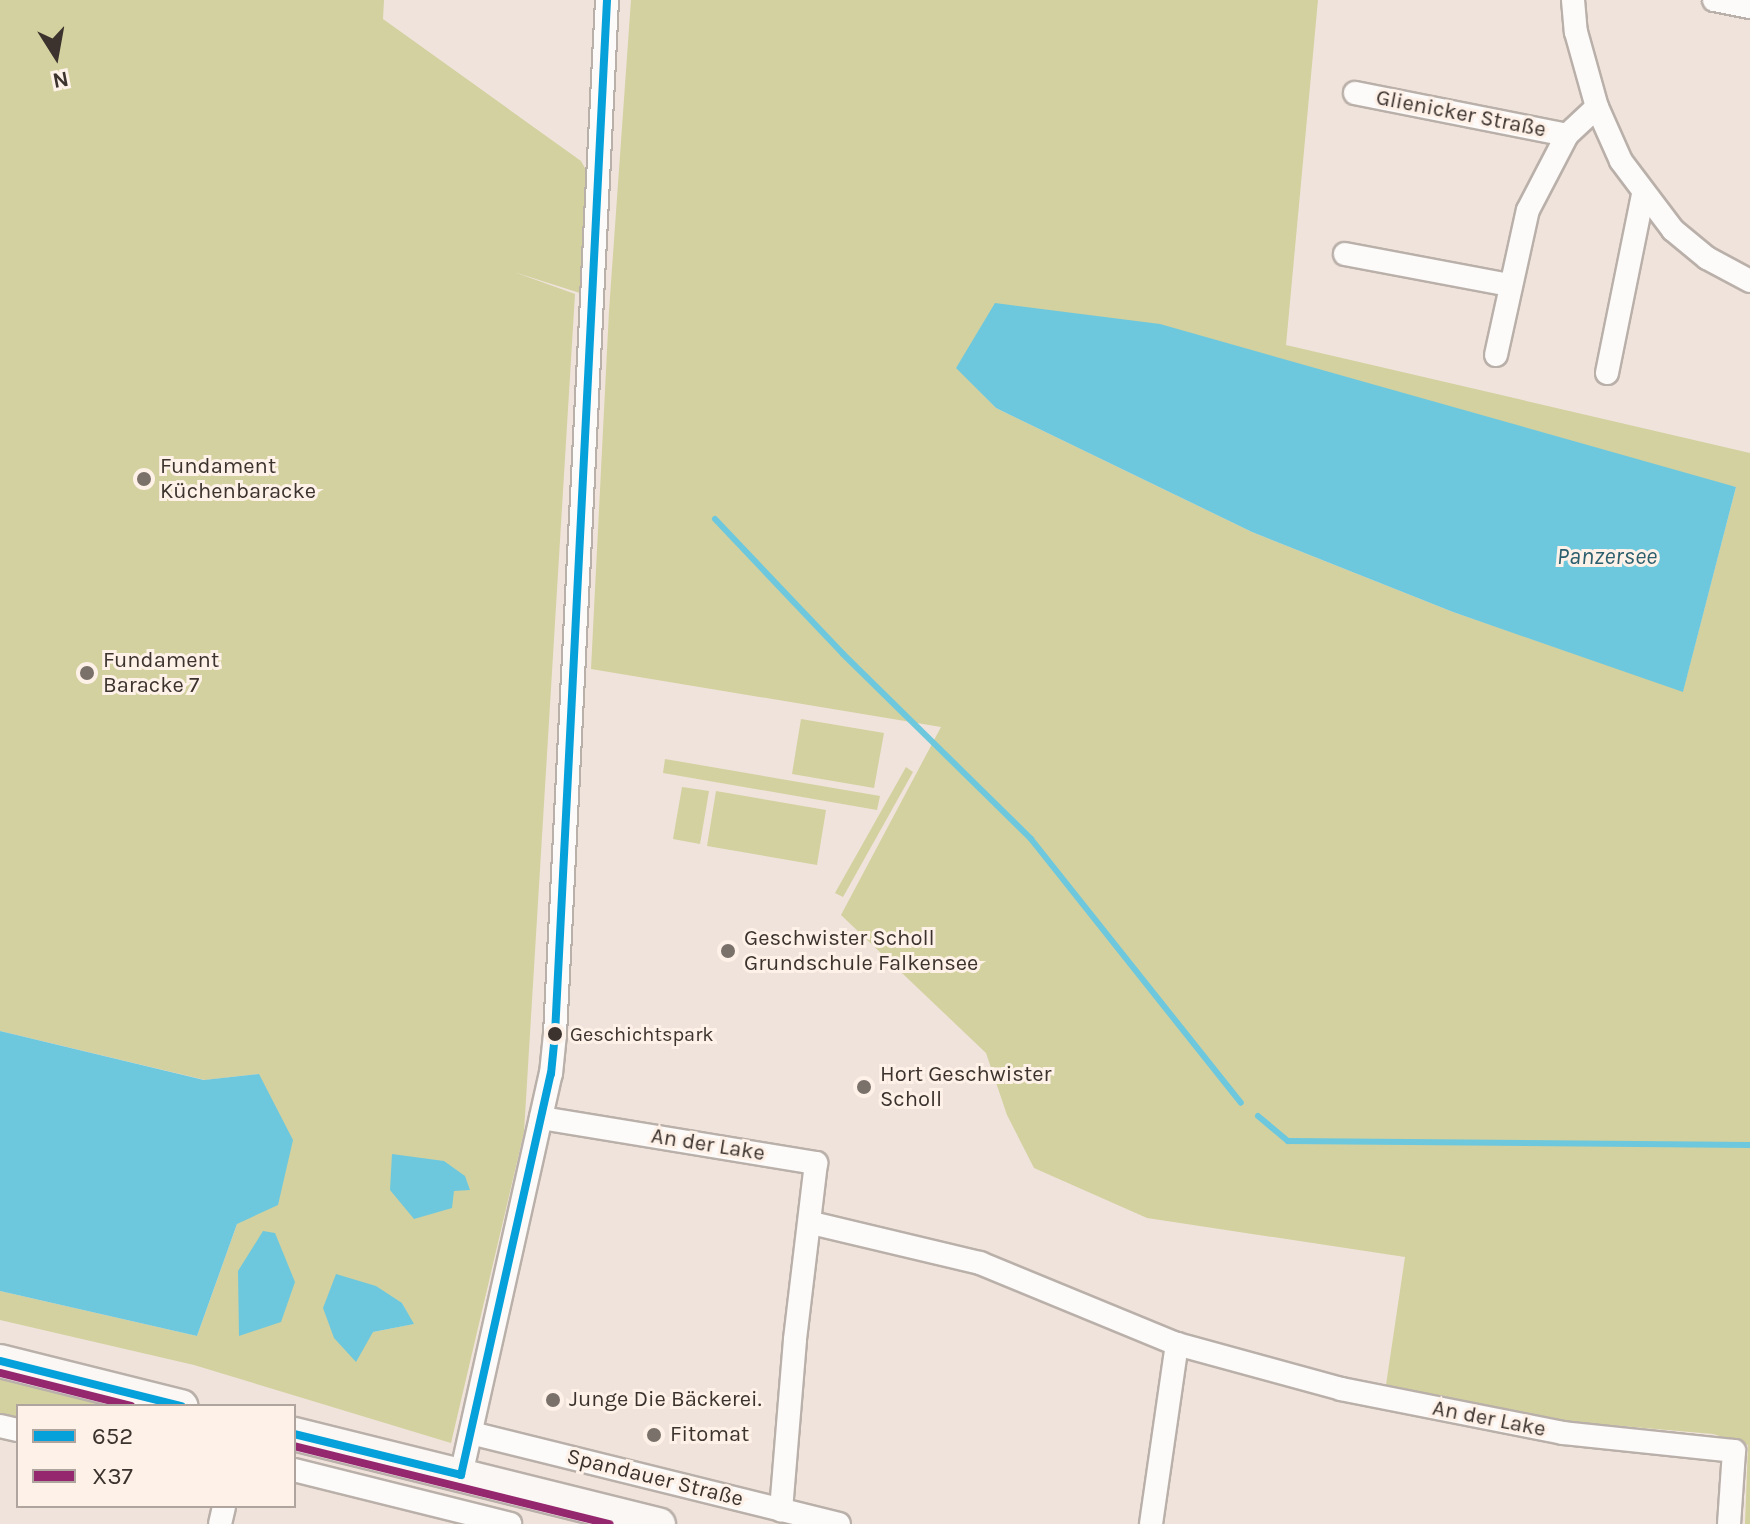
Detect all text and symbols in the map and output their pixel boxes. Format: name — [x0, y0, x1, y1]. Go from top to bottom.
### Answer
north arrow — [16, 16, 96, 96]
text: N — [50, 65, 71, 94]
street label: Glienicker Straße — [1374, 85, 1548, 143]
place label: Fundament Küchenbaracke — [160, 453, 316, 504]
marker: Fundament Küchenbaracke — [135, 470, 153, 488]
water label: Panzersee — [1557, 543, 1657, 571]
place label: Fundament Baracke 7 — [103, 647, 219, 698]
marker: Fundament Baracke 7 — [78, 664, 96, 682]
place label: Geschwister Scholl Grundschule Falkensee — [744, 925, 978, 976]
marker: Geschwister Scholl Grundschule Falkensee — [719, 942, 737, 960]
place label: Geschichtspark — [570, 1022, 714, 1046]
marker: Geschichtspark — [547, 1026, 563, 1042]
place label: Hort Geschwister Scholl — [880, 1061, 1051, 1112]
marker: Hort Geschwister Scholl — [855, 1078, 873, 1096]
street label: An der Lake — [649, 1123, 767, 1167]
place label: Junge Die Bäckerei. — [569, 1387, 762, 1413]
marker: Junge Die Bäckerei. — [544, 1391, 562, 1409]
street label: An der Lake — [1430, 1395, 1548, 1443]
legend — [16, 1404, 296, 1508]
text: 652 — [92, 1422, 133, 1450]
place label: Fitomat — [670, 1422, 749, 1448]
marker: Fitomat — [645, 1426, 663, 1444]
street label: Spandauer Straße — [564, 1443, 746, 1513]
text: X37 — [92, 1462, 133, 1490]

